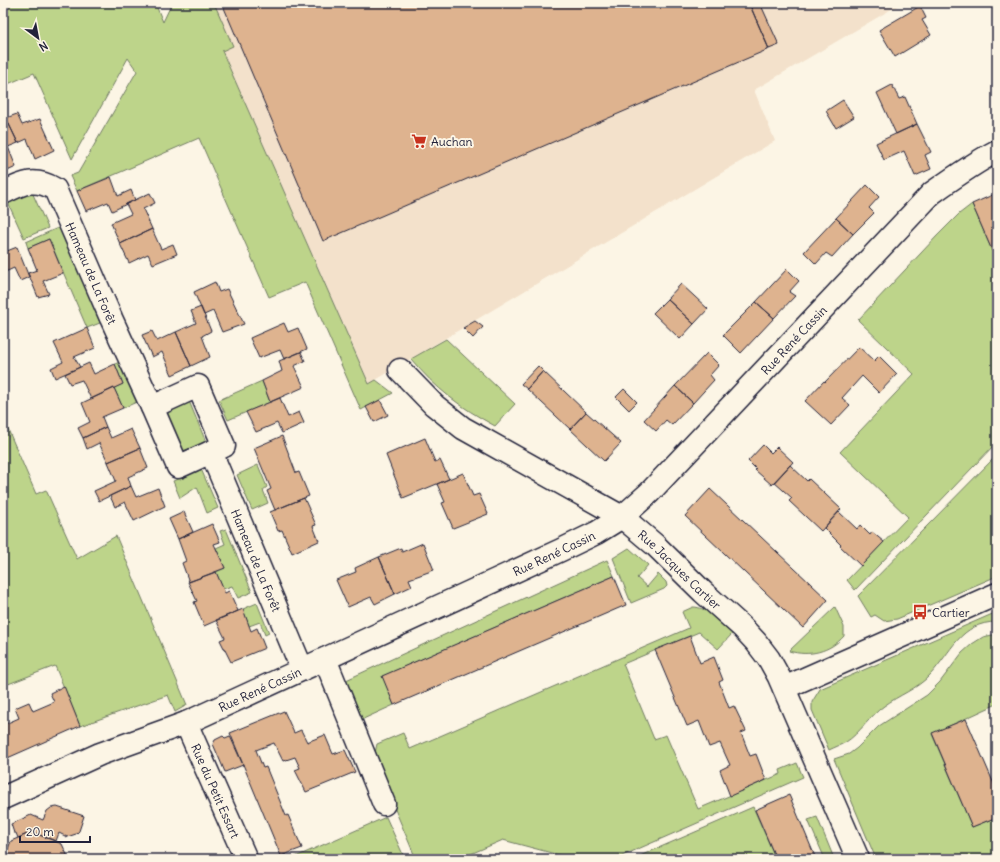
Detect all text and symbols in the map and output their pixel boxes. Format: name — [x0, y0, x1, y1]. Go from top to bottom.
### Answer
north arrow — [18, 18, 58, 58]
text: N — [36, 39, 50, 54]
supermarket icon: Auchan — [410, 132, 428, 150]
place label: Auchan — [431, 134, 473, 149]
street label: Hameau de La Forêt — [63, 220, 120, 326]
street label: Rue René Cassin — [757, 302, 830, 377]
street label: Hameau de La Forêt — [228, 507, 285, 614]
street label: Rue René Cassin — [510, 527, 597, 579]
street label: Rue Jacques Cartier — [635, 527, 724, 612]
bus stop icon: Cartier — [911, 603, 929, 621]
place label: Cartier — [932, 605, 970, 620]
street label: Rue René Cassin — [216, 664, 303, 715]
street label: Rue du Petit Essart — [189, 741, 243, 840]
scale bar — [20, 818, 90, 844]
text: 20 m — [26, 824, 54, 839]

